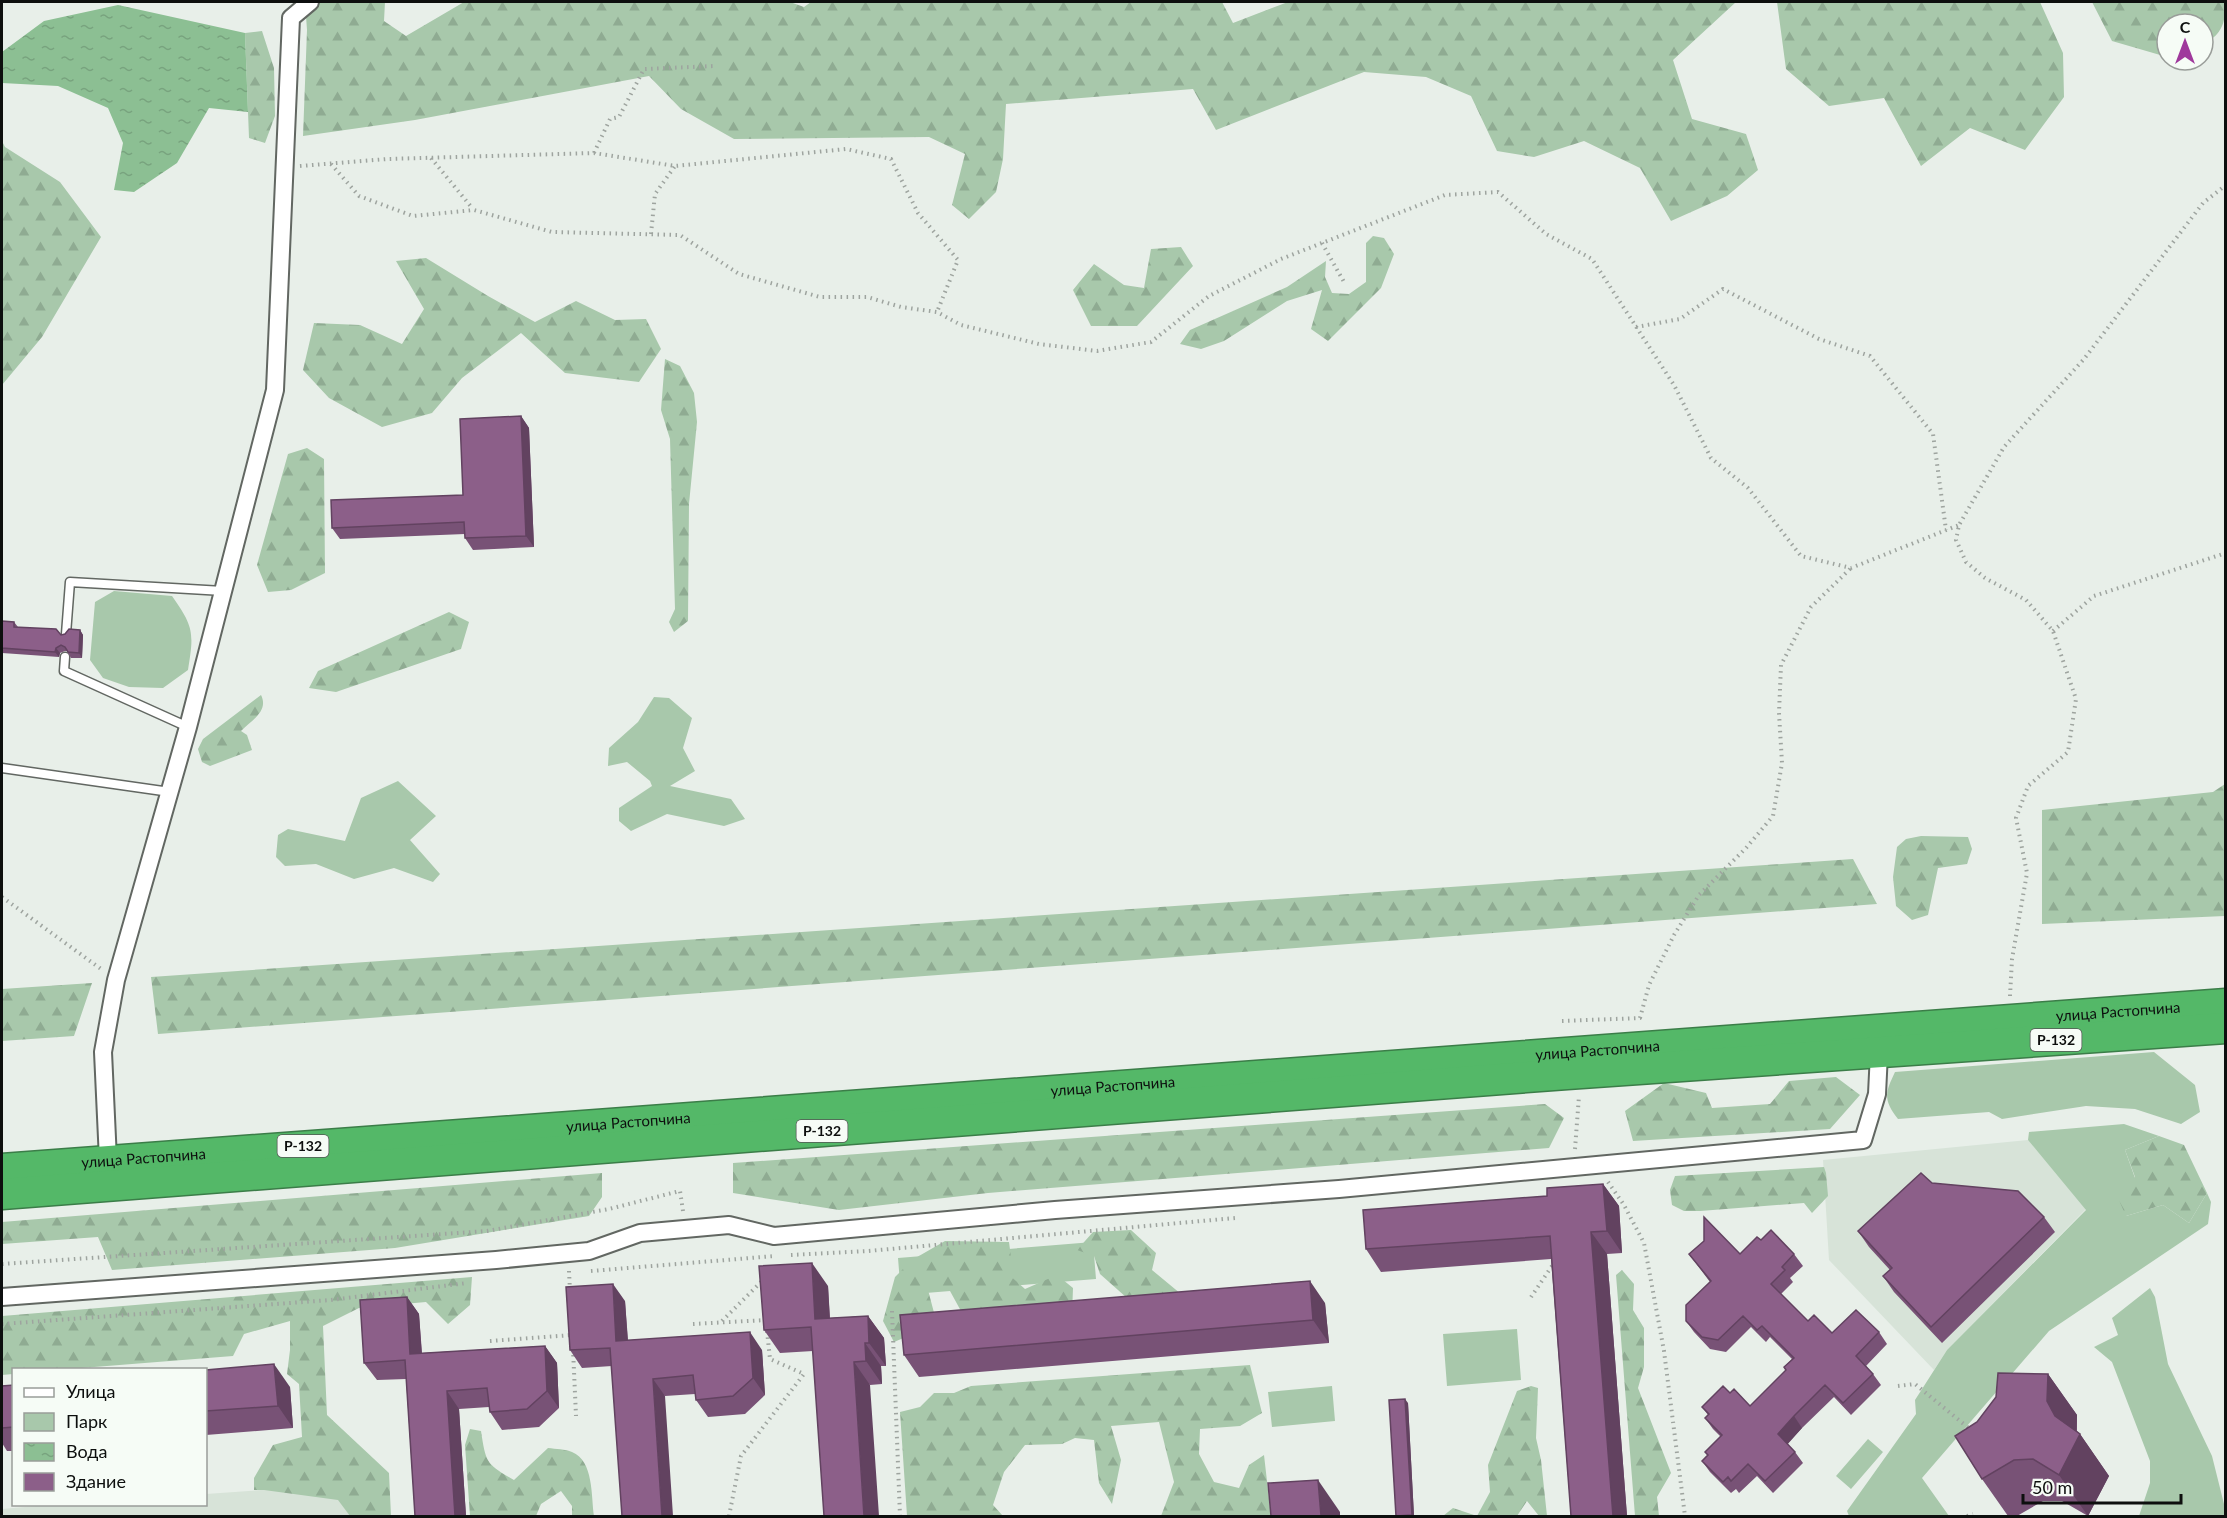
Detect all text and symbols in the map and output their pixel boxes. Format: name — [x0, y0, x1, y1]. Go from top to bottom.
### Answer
north arrow — [2155, 12, 2215, 72]
text: С — [2180, 17, 2191, 36]
street label: улица Растопчина — [2055, 997, 2181, 1025]
road number: Р-132 — [2030, 1029, 2082, 1051]
street label: улица Растопчина — [1535, 1036, 1660, 1063]
street label: улица Растопчина — [1050, 1072, 1176, 1099]
street label: улица Растопчина — [565, 1108, 691, 1135]
road number: Р-132 — [796, 1120, 848, 1142]
road number: Р-132 — [278, 1135, 328, 1157]
street label: улица Растопчина — [81, 1144, 206, 1171]
legend — [12, 1368, 207, 1506]
text: Улица — [66, 1380, 116, 1402]
text: Парк — [66, 1410, 108, 1432]
text: Вода — [66, 1440, 107, 1462]
scale bar — [2023, 1467, 2180, 1505]
text: Здание — [66, 1470, 126, 1492]
text: 50 m — [2032, 1476, 2072, 1498]

